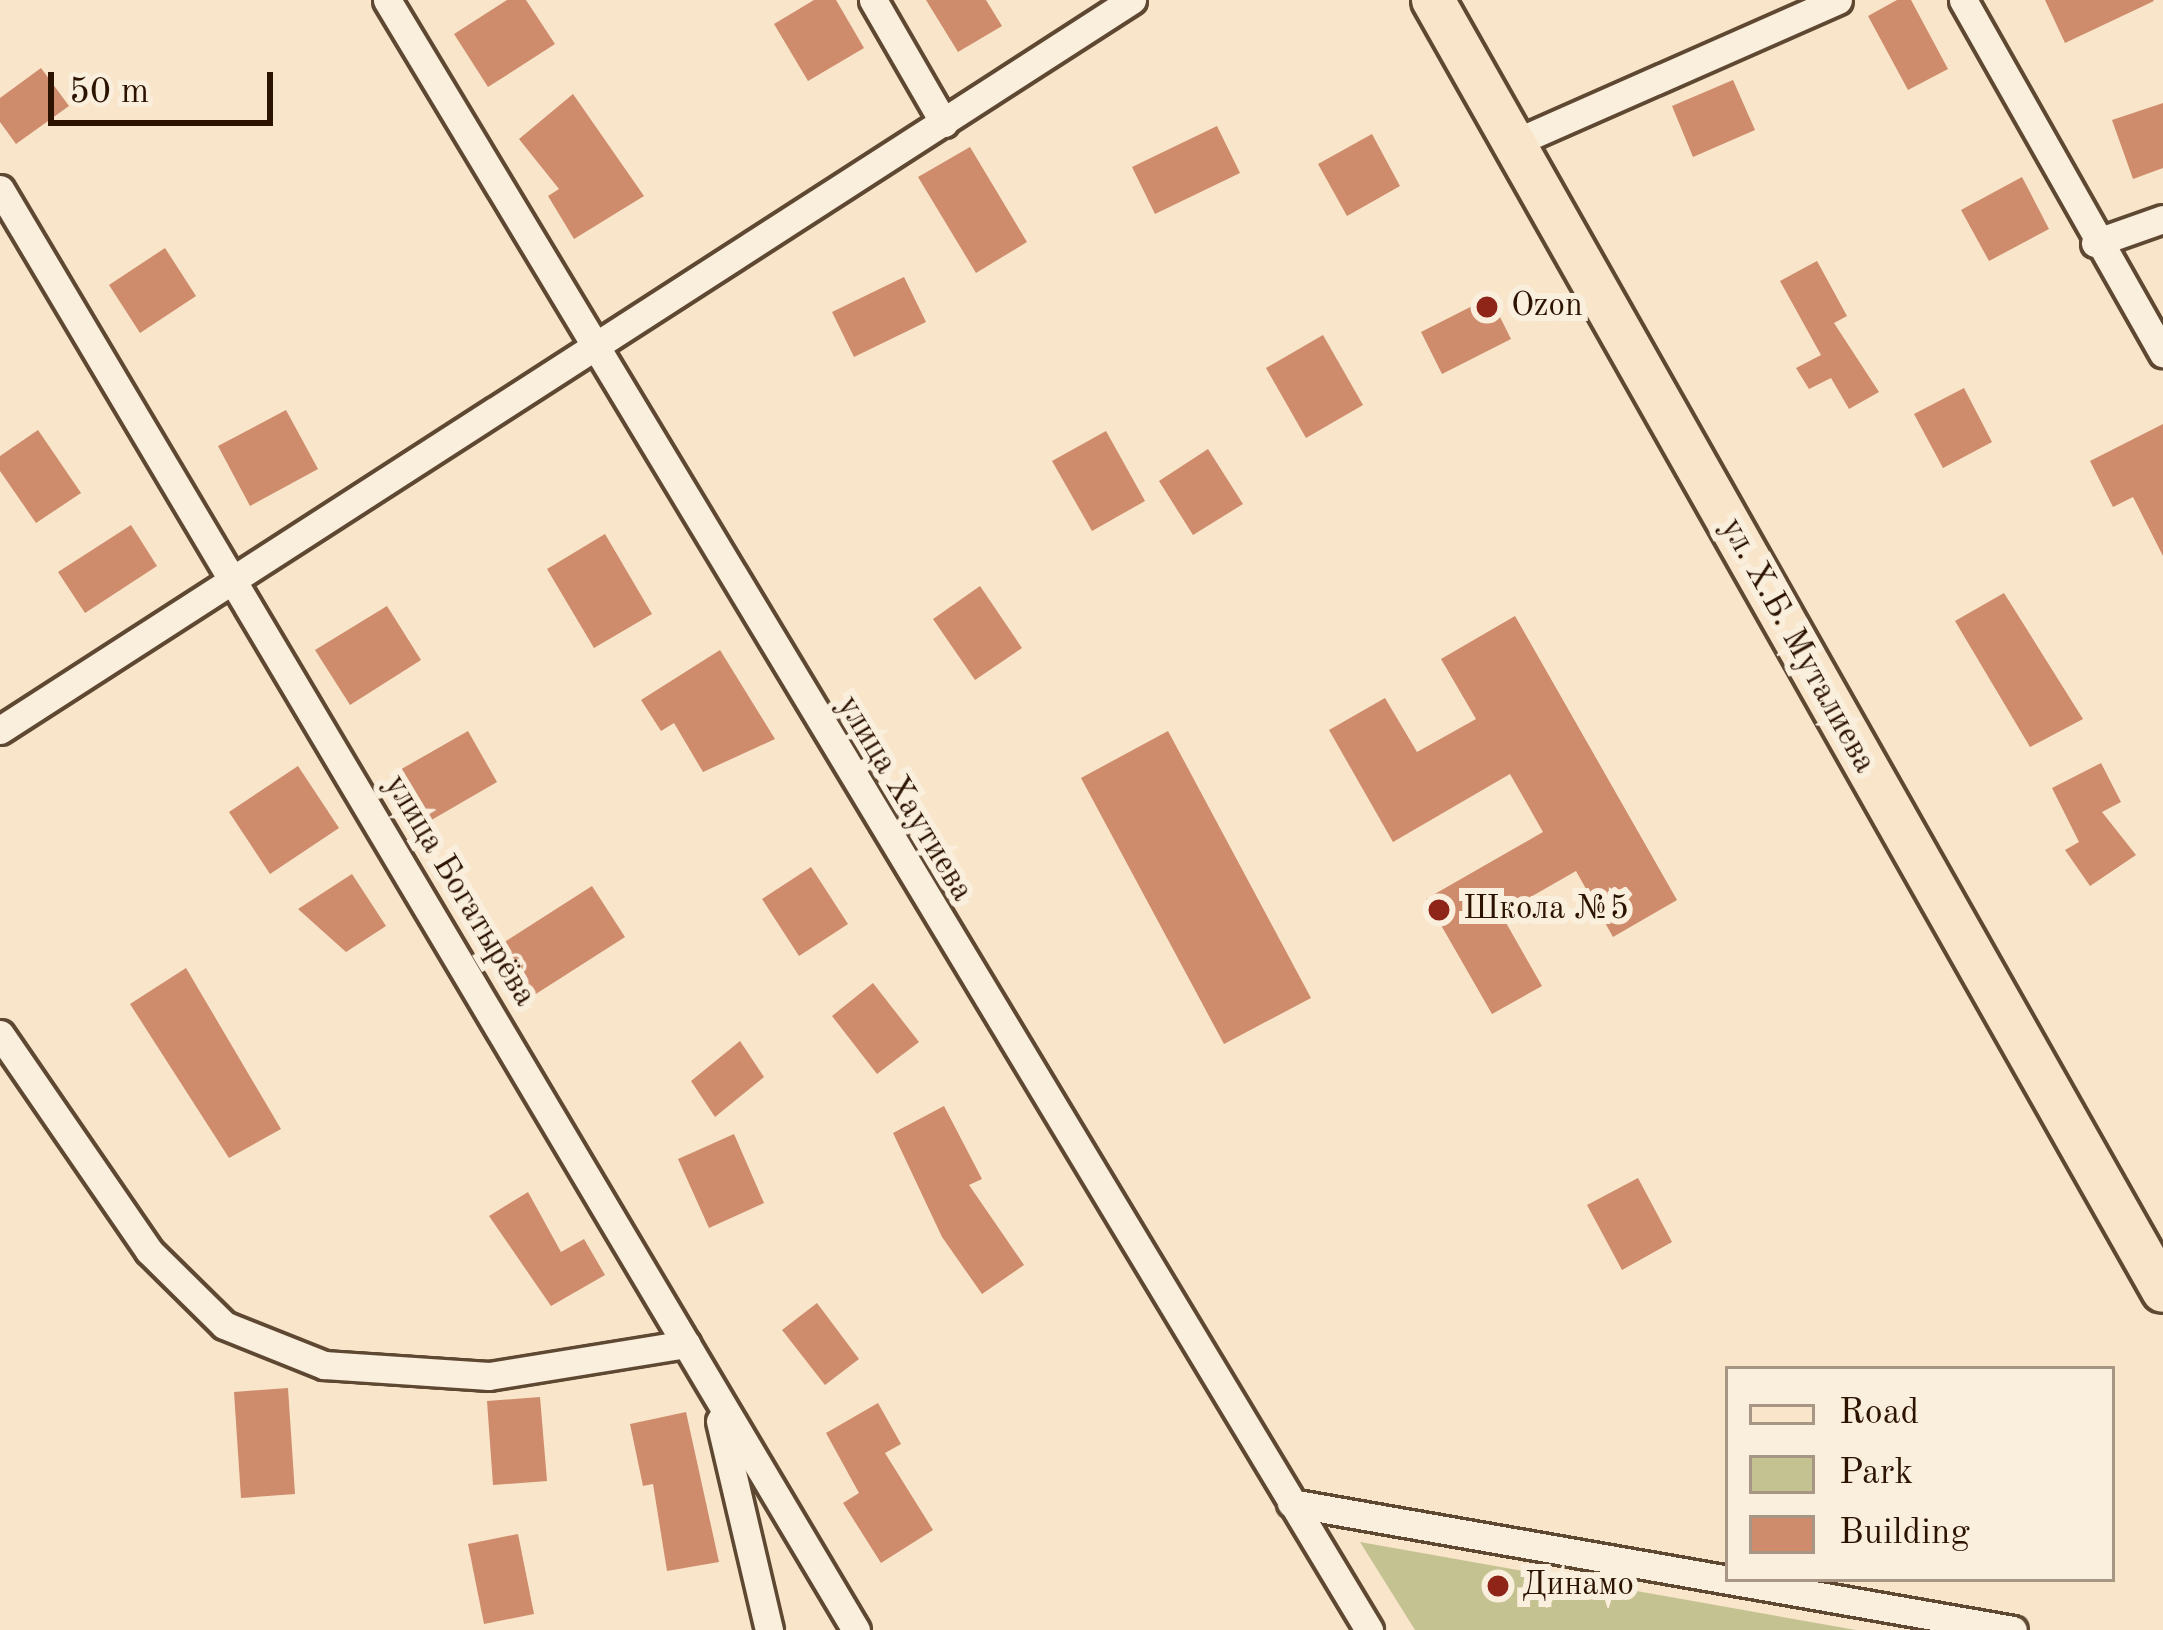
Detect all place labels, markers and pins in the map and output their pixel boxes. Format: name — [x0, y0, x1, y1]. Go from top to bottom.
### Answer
place label: Ozon — [1511, 287, 1583, 327]
marker: Ozon — [1474, 294, 1500, 320]
place label: Школа №5 — [1463, 890, 1629, 930]
marker: Школа №5 — [1426, 897, 1452, 923]
place label: Динамо — [1522, 1566, 1634, 1606]
marker: Динамо — [1485, 1573, 1511, 1599]

